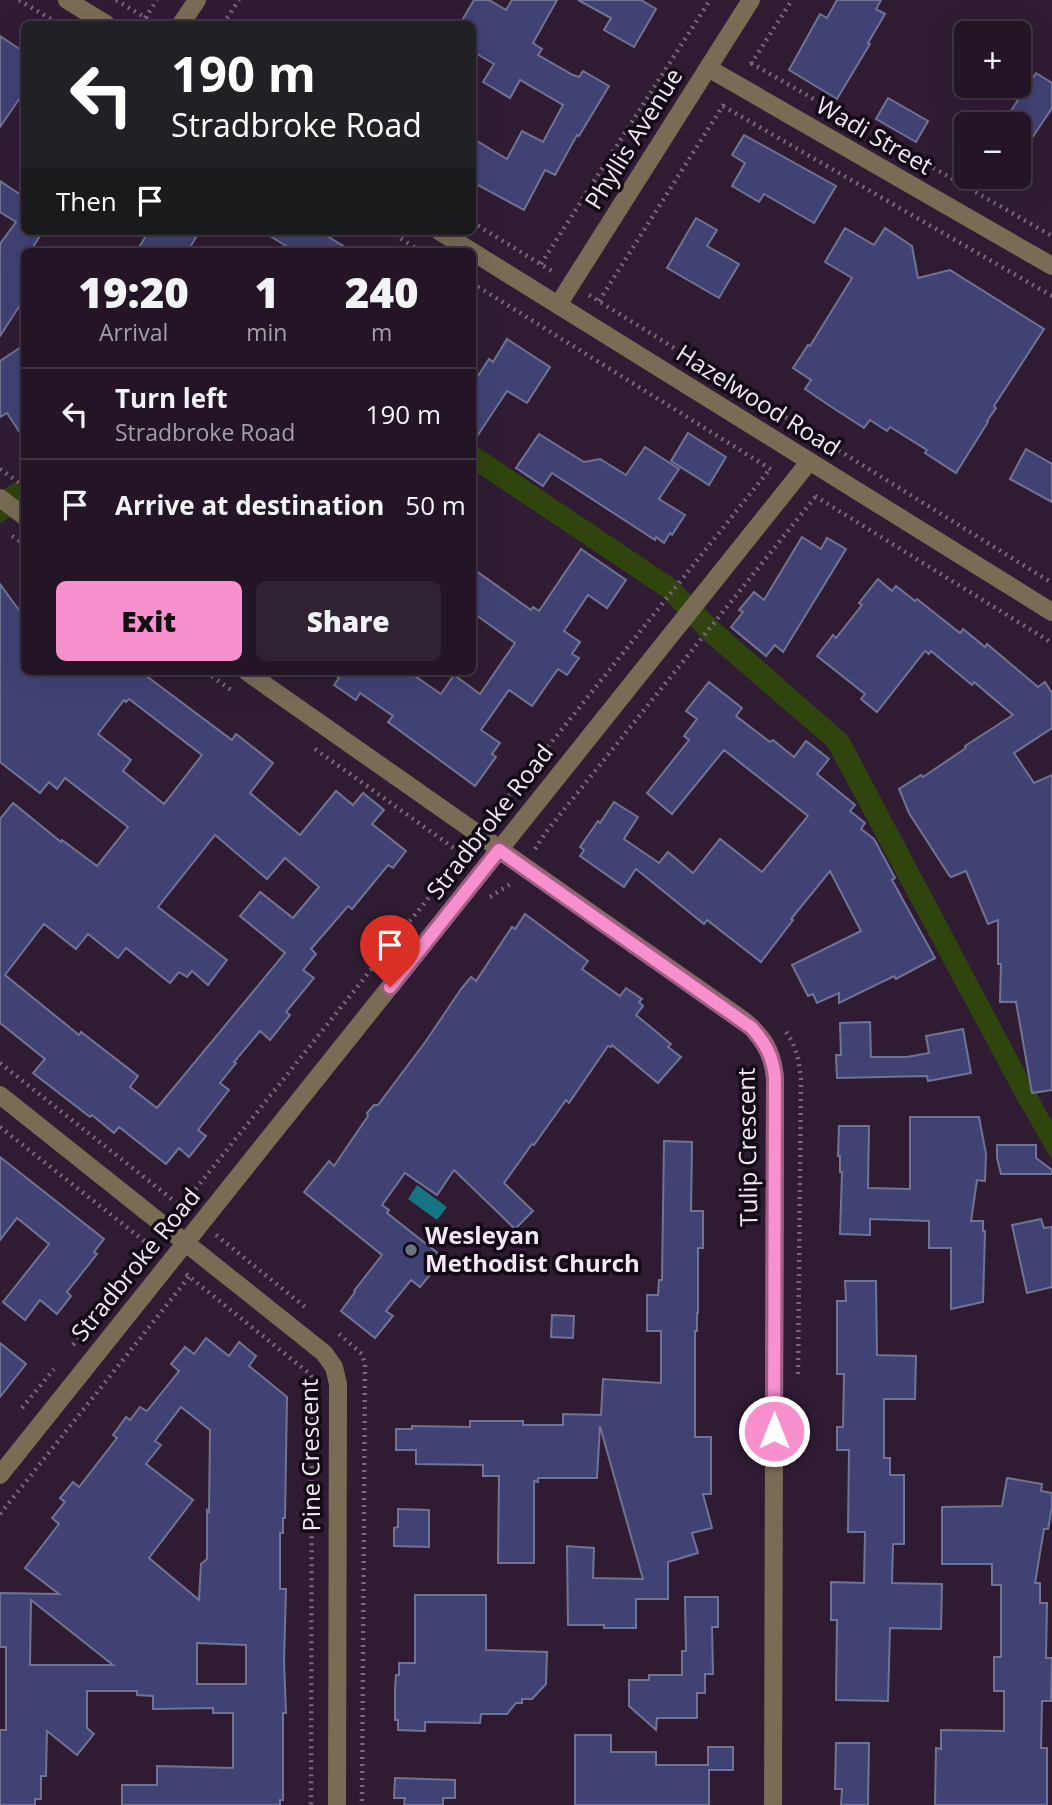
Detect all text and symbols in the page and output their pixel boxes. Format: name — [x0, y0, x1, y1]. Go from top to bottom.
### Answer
map controls — [954, 21, 1031, 189]
button: + — [954, 21, 1031, 98]
text: 190 m — [171, 40, 316, 106]
icon: left — [56, 49, 147, 140]
street label: Phyllis Avenue — [576, 61, 689, 215]
street label: Wadi Street — [810, 88, 939, 181]
text: Stradbroke Road — [171, 103, 422, 146]
button: − — [954, 112, 1031, 189]
icon: arrive — [131, 182, 169, 220]
text: Then — [56, 183, 117, 219]
text: 19:20 — [78, 263, 189, 320]
text: 1 — [255, 263, 279, 320]
text: 240 — [345, 263, 419, 320]
text: Arrival — [99, 316, 168, 348]
text: min — [246, 316, 287, 348]
text: m — [371, 316, 392, 348]
street label: Hazelwood Road — [671, 336, 847, 463]
text: Turn left — [115, 380, 227, 416]
icon: left — [56, 395, 94, 433]
text: 190 m — [366, 396, 441, 432]
text: Stradbroke Road — [115, 416, 295, 448]
icon: arrive — [56, 486, 94, 524]
text: Arrive at destination — [115, 487, 384, 523]
text: 50 m — [405, 487, 466, 523]
button: Exit — [56, 581, 242, 661]
button: Share — [256, 581, 441, 661]
street label: Stradbroke Road — [418, 737, 560, 905]
pin — [360, 915, 420, 987]
icon: arrive — [371, 926, 409, 964]
street label: Tulip Crescent — [729, 1067, 764, 1227]
street label: Stradbroke Road — [63, 1181, 207, 1348]
place label: Wesleyan Methodist Church — [425, 1218, 640, 1279]
marker: Wesleyan Methodist Church — [403, 1242, 419, 1258]
street label: Pine Crescent — [292, 1378, 327, 1532]
position arrow — [737, 1394, 811, 1468]

